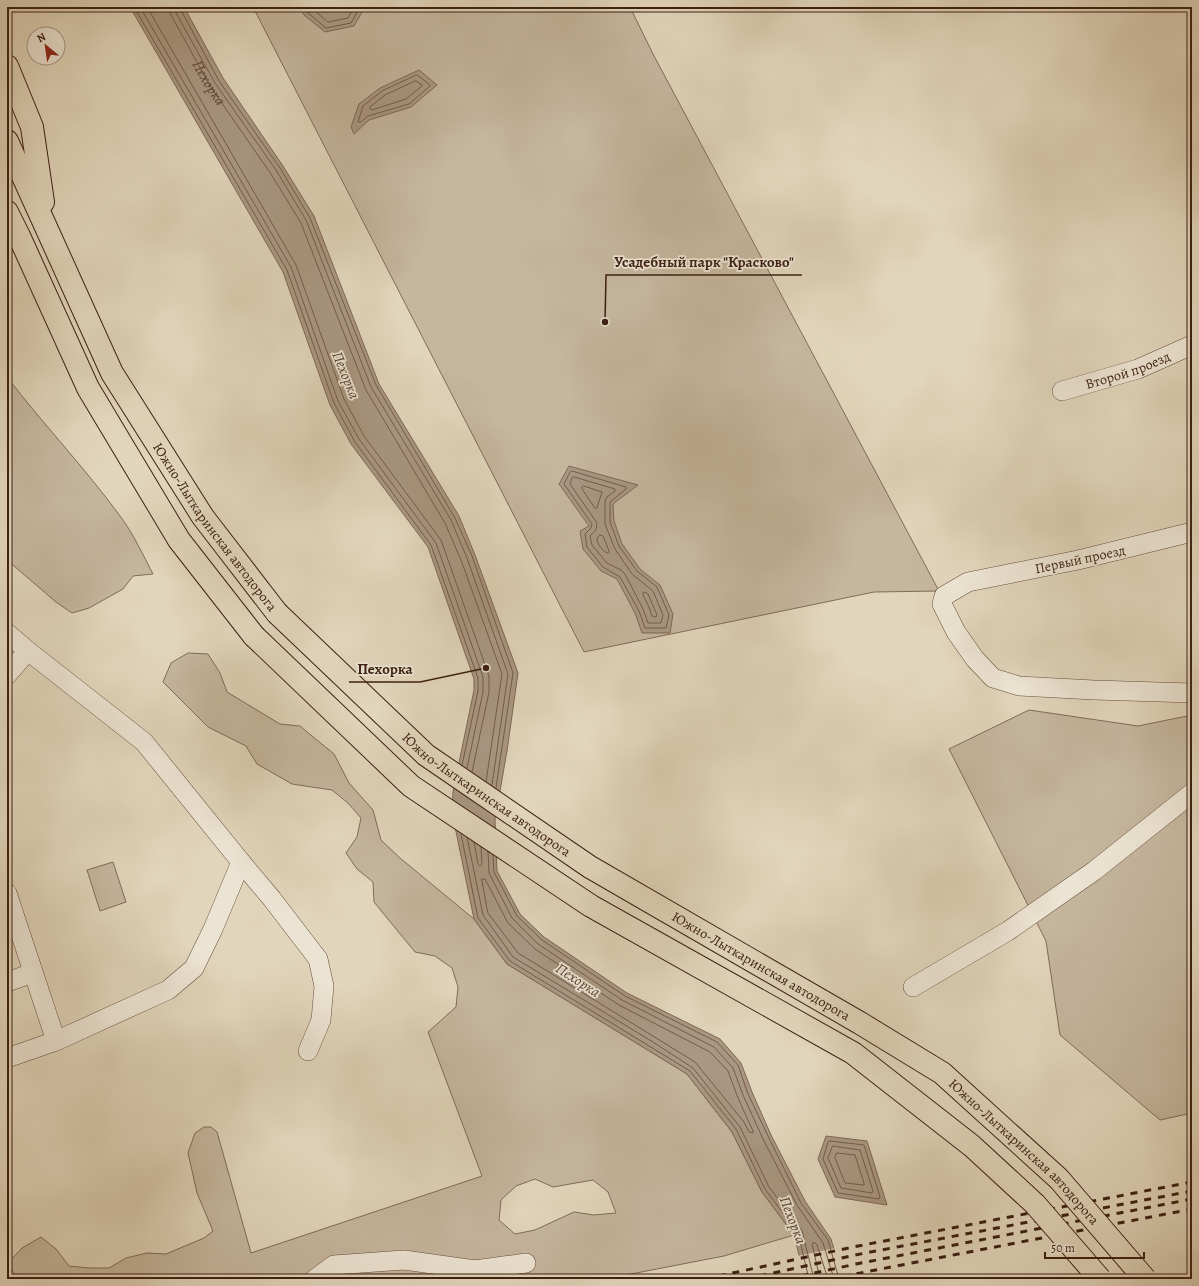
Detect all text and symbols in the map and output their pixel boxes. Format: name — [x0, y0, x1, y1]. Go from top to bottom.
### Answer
north arrow — [26, 26, 66, 66]
text: N — [34, 29, 49, 46]
water label: Пехорка — [188, 57, 231, 109]
callout: Усадебный парк "Красково" — [606, 248, 802, 275]
text: Усадебный парк "Красково" — [614, 252, 794, 272]
street label: Второй проезд — [1083, 347, 1174, 394]
water label: Пехорка — [327, 348, 365, 402]
street label: Южно-Лыткаринская автодорога — [148, 439, 282, 616]
street label: Первый проезд — [1033, 541, 1127, 578]
callout: Пехорка — [349, 655, 420, 682]
text: Пехорка — [357, 659, 414, 679]
street label: Южно-Лыткаринская автодорога — [398, 728, 575, 862]
street label: Южно-Лыткаринская автодорога — [668, 907, 854, 1026]
water label: Пехорка — [552, 958, 604, 1002]
street label: Южно-Лыткаринская автодорога — [944, 1074, 1104, 1229]
water label: Пехорка — [775, 1193, 811, 1247]
scale bar — [1045, 1234, 1144, 1260]
text: 50 m — [1051, 1240, 1075, 1256]

